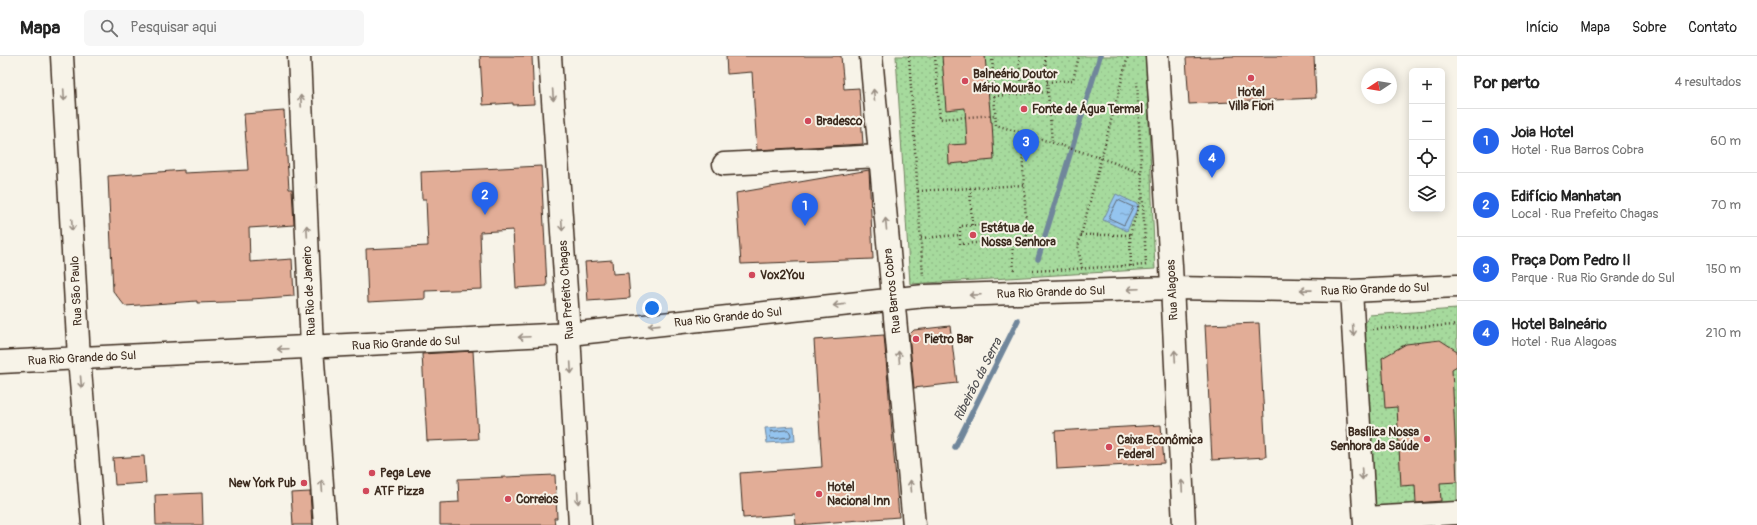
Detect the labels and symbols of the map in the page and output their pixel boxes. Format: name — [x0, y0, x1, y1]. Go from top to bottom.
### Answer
place label: Balneário Doutor Mário Mourão — [973, 67, 1058, 96]
north arrow — [1361, 68, 1397, 104]
marker: Hotel Villa Fiori — [1246, 73, 1256, 83]
marker: Balneário Doutor Mário Mourão — [960, 76, 970, 86]
place label: Hotel Villa Fiori — [1228, 85, 1274, 114]
one-way arrow — [61, 88, 68, 101]
one-way arrow — [549, 88, 556, 101]
one-way arrow — [871, 89, 878, 102]
one-way arrow — [297, 95, 304, 108]
place label: Fonte de Água Termal — [1032, 101, 1143, 117]
marker: Fonte de Água Termal — [1019, 104, 1029, 114]
place label: Bradesco — [816, 114, 863, 129]
marker: Bradesco — [803, 116, 813, 126]
pin: 3 — [1013, 129, 1039, 162]
pin: 4 — [1199, 145, 1225, 178]
pin: 2 — [472, 182, 498, 215]
pin: 1 — [792, 193, 818, 226]
one-way arrow — [68, 218, 75, 231]
one-way arrow — [558, 218, 565, 231]
one-way arrow — [882, 218, 889, 231]
place label: Estátua de Nossa Senhora — [981, 221, 1056, 250]
one-way arrow — [303, 225, 310, 238]
marker: Estátua de Nossa Senhora — [968, 230, 978, 240]
street label: Rua Prefeito Chagas — [556, 239, 577, 340]
street label: Rua Rio de Janeiro — [300, 245, 319, 336]
street label: Rua Barros Cobra — [881, 247, 904, 334]
street label: Rua São Paulo — [67, 255, 86, 326]
street label: Rua Alagoas — [1163, 259, 1182, 321]
place label: Vox2You — [760, 268, 805, 283]
marker: Vox2You — [747, 270, 757, 280]
street label: Rua Rio Grande do Sul — [1320, 280, 1430, 299]
street label: Rua Rio Grande do Sul — [996, 283, 1106, 302]
one-way arrow — [1127, 285, 1140, 293]
one-way arrow — [1300, 287, 1313, 294]
one-way arrow — [969, 291, 982, 298]
your location — [642, 298, 662, 318]
one-way arrow — [833, 301, 846, 308]
street label: Rua Rio Grande do Sul — [673, 304, 783, 331]
one-way arrow — [648, 321, 661, 329]
one-way arrow — [1350, 323, 1357, 336]
place label: Pietro Bar — [924, 332, 974, 347]
street label: Rua Rio Grande do Sul — [351, 333, 461, 354]
one-way arrow — [518, 333, 531, 340]
marker: Pietro Bar — [911, 334, 921, 344]
water label: Ribeirão da Serra — [950, 335, 1006, 423]
one-way arrow — [277, 346, 290, 353]
street label: Rua Rio Grande do Sul — [27, 348, 137, 369]
one-way arrow — [1172, 350, 1179, 363]
one-way arrow — [895, 351, 902, 364]
one-way arrow — [567, 361, 575, 374]
one-way arrow — [78, 375, 85, 388]
place label: Basílica Nossa Senhora da Saúde — [1330, 425, 1420, 454]
place label: Caixa Econômica Federal — [1117, 433, 1203, 462]
marker: Basílica Nossa Senhora da Saúde — [1422, 434, 1432, 444]
marker: Caixa Econômica Federal — [1104, 442, 1114, 452]
place label: Pega Leve — [380, 466, 432, 481]
one-way arrow — [1359, 467, 1366, 480]
marker: Pega Leve — [367, 468, 377, 478]
place label: New York Pub — [228, 476, 296, 491]
marker: New York Pub — [299, 478, 309, 488]
one-way arrow — [318, 480, 325, 493]
place label: Hotel Nacional Inn — [827, 480, 890, 509]
one-way arrow — [907, 480, 914, 493]
one-way arrow — [1179, 480, 1186, 493]
place label: ATF Pizza — [374, 484, 425, 499]
marker: ATF Pizza — [361, 486, 371, 496]
marker: Hotel Nacional Inn — [814, 489, 824, 499]
one-way arrow — [575, 491, 582, 504]
place label: Correios — [516, 492, 559, 507]
marker: Correios — [503, 494, 513, 504]

